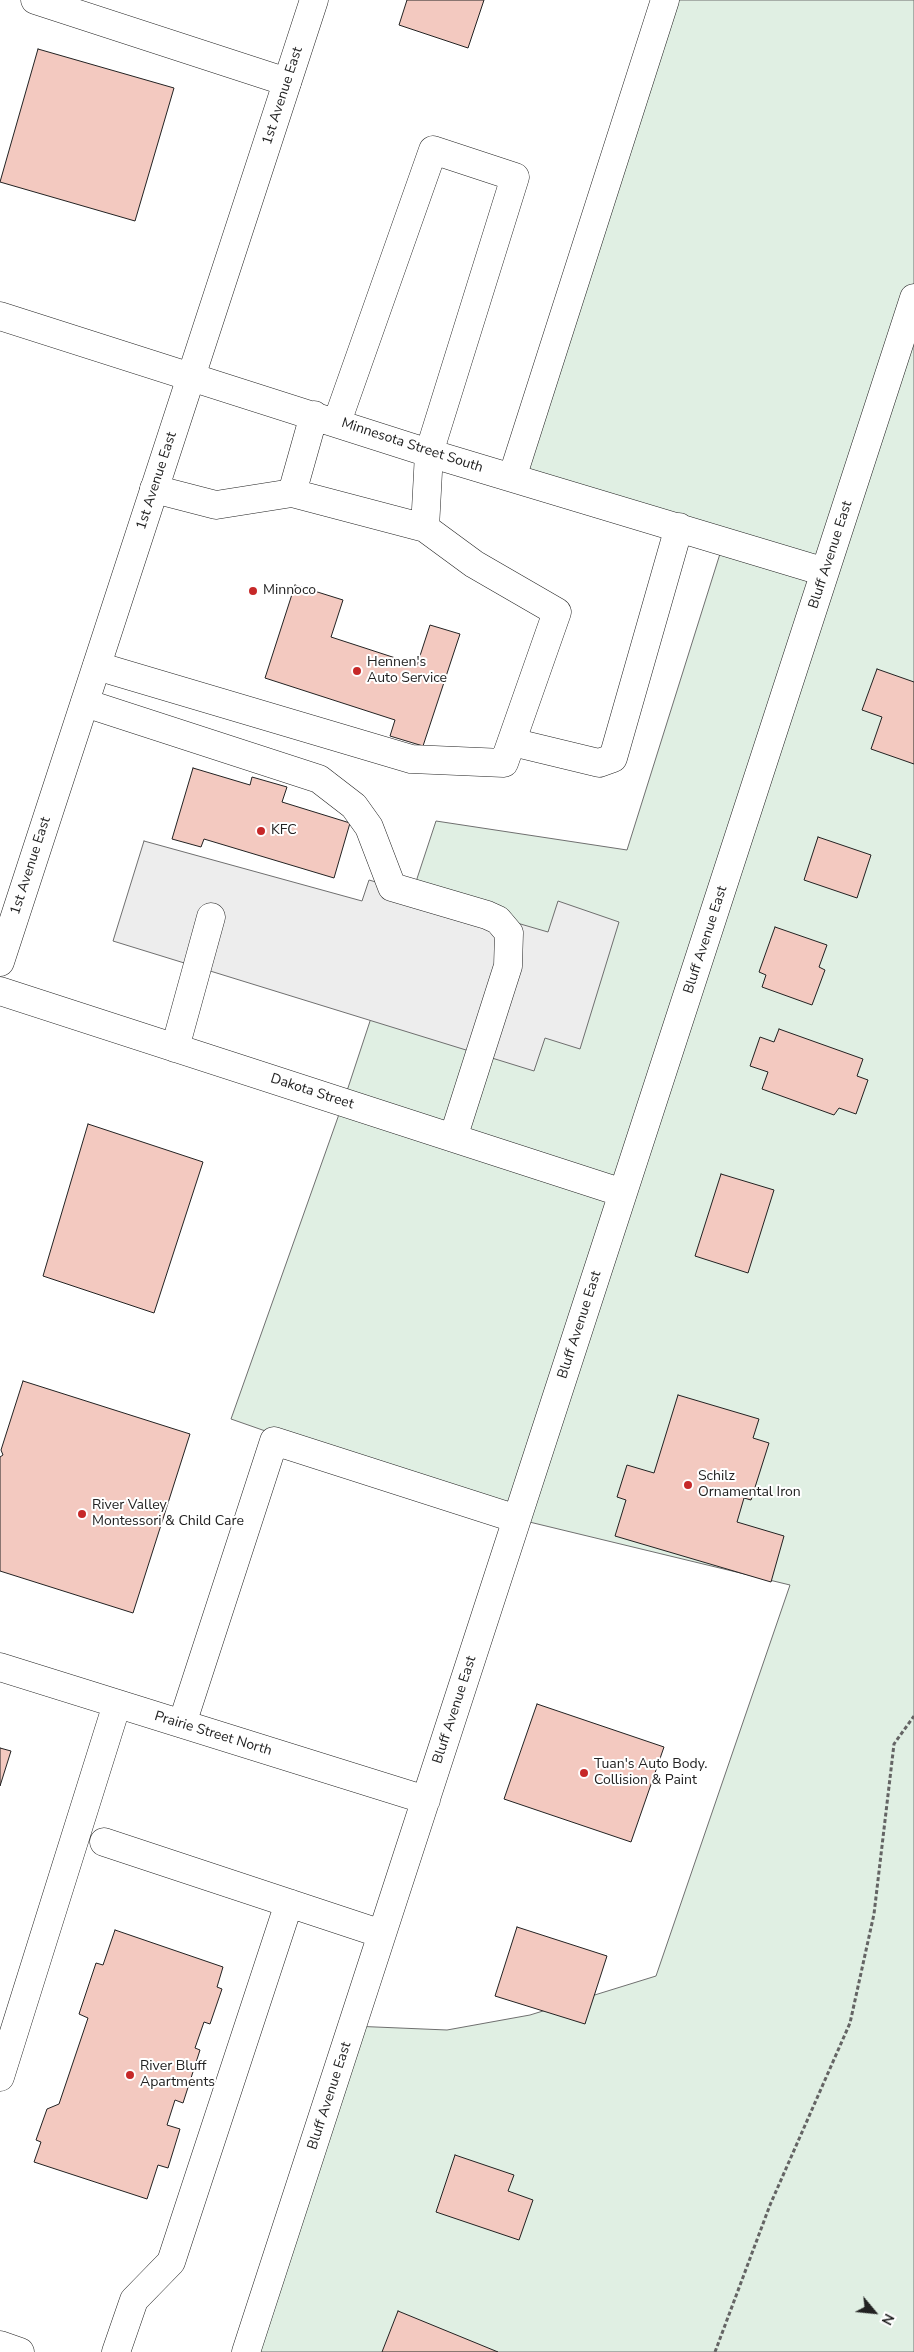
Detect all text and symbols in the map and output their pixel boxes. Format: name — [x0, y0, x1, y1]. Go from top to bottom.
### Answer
street label: 1st Avenue East — [259, 45, 307, 147]
street label: Minnesota Street South — [339, 415, 485, 477]
street label: 1st Avenue East — [133, 430, 181, 532]
street label: Bluff Avenue East — [806, 499, 856, 611]
place label: Minnoco — [263, 583, 316, 599]
marker: Minnoco — [247, 585, 259, 597]
place label: Hennen's Auto Service — [367, 655, 447, 688]
marker: Hennen's Auto Service — [351, 665, 363, 677]
street label: 1st Avenue East — [7, 815, 55, 917]
place label: KFC — [271, 823, 297, 839]
marker: KFC — [255, 825, 267, 837]
street label: Bluff Avenue East — [681, 884, 731, 996]
street label: Dakota Street — [268, 1071, 356, 1113]
street label: Bluff Avenue East — [555, 1269, 605, 1381]
place label: Schilz Ornamental Iron — [698, 1469, 801, 1501]
marker: Schilz Ornamental Iron — [682, 1479, 694, 1491]
place label: River Valley Montessori & Child Care — [92, 1498, 244, 1530]
marker: River Valley Montessori & Child Care — [76, 1508, 88, 1520]
street label: Bluff Avenue East — [430, 1654, 480, 1766]
street label: Prairie Street North — [152, 1708, 274, 1760]
place label: Tuan's Auto Body. Collision & Paint — [594, 1757, 707, 1790]
marker: Tuan's Auto Body. Collision & Paint — [578, 1767, 590, 1779]
street label: Bluff Avenue East — [305, 2040, 355, 2152]
place label: River Bluff Apartments — [140, 2059, 215, 2092]
marker: River Bluff Apartments — [124, 2069, 136, 2081]
north arrow — [849, 2287, 899, 2337]
text: N — [877, 2310, 899, 2328]

